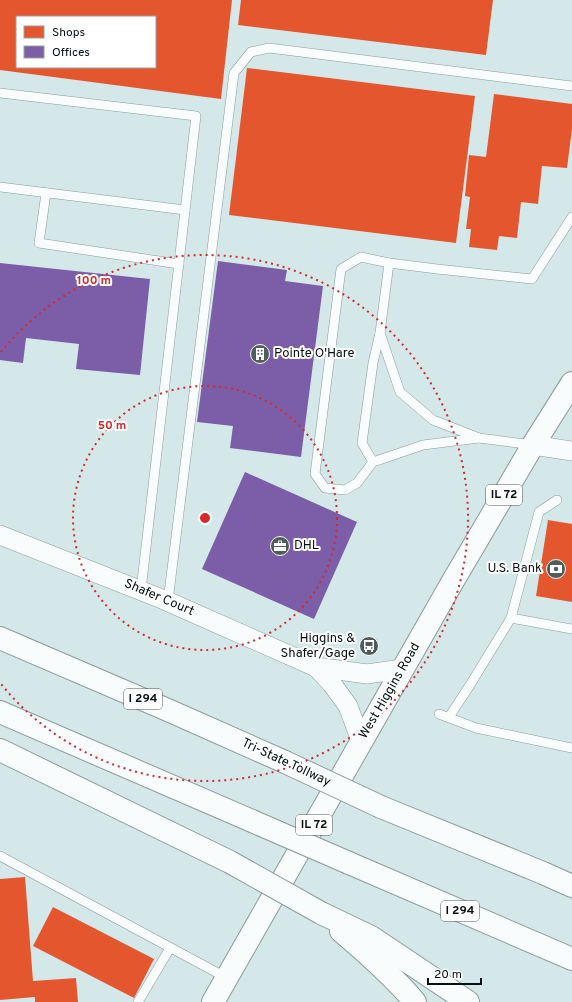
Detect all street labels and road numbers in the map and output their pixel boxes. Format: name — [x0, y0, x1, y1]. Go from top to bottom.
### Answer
road number: IL 72 — [486, 485, 522, 505]
street label: Shafer Court — [122, 576, 197, 620]
street label: West Higgins Road — [356, 640, 424, 742]
road number: I 294 — [124, 689, 162, 709]
street label: Tri-State Tollway — [239, 735, 333, 791]
road number: IL 72 — [296, 815, 332, 835]
road number: I 294 — [441, 901, 479, 921]

